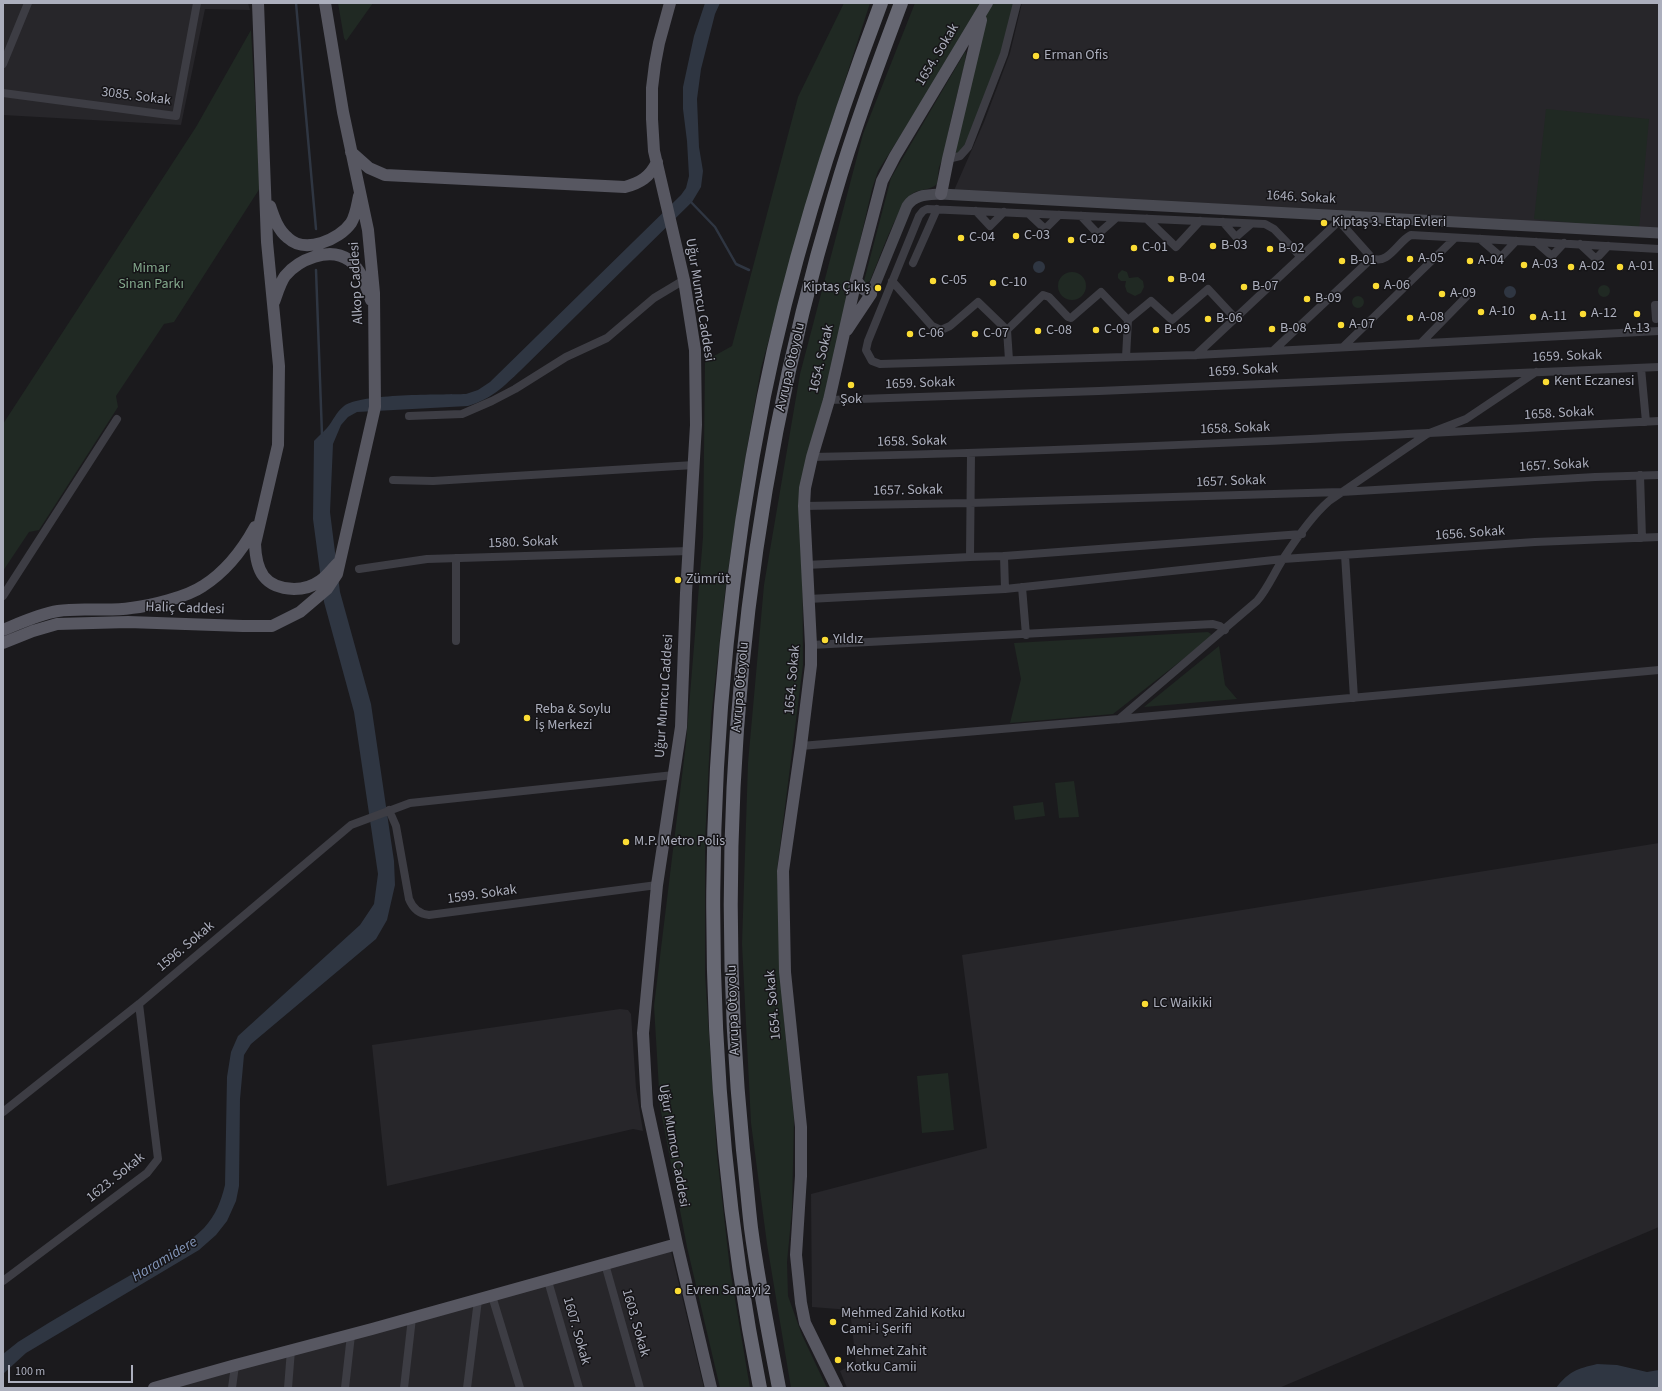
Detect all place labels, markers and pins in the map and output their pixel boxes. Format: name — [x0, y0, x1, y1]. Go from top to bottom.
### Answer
place label: Erman Ofis — [1044, 48, 1108, 64]
marker: Erman Ofis — [1031, 51, 1041, 61]
place label: Kiptaş 3. Etap Evleri — [1332, 215, 1446, 231]
marker: Kiptaş 3. Etap Evleri — [1319, 218, 1329, 228]
place label: C-03 — [1024, 228, 1050, 244]
place label: C-04 — [969, 230, 995, 246]
marker: C-03 — [1011, 231, 1021, 241]
place label: C-02 — [1079, 232, 1105, 248]
marker: C-04 — [956, 233, 966, 243]
marker: C-02 — [1066, 235, 1076, 245]
place label: B-03 — [1221, 238, 1248, 254]
place label: C-01 — [1142, 240, 1168, 256]
marker: B-03 — [1208, 241, 1218, 251]
place label: B-02 — [1278, 241, 1305, 257]
marker: C-01 — [1129, 243, 1139, 253]
marker: B-02 — [1265, 244, 1275, 254]
place label: A-05 — [1418, 251, 1444, 267]
place label: B-01 — [1350, 253, 1377, 269]
place label: A-04 — [1478, 253, 1504, 269]
marker: A-05 — [1405, 254, 1415, 264]
marker: B-01 — [1337, 256, 1347, 266]
marker: A-04 — [1465, 256, 1475, 266]
place label: A-03 — [1532, 257, 1558, 273]
place label: A-02 — [1579, 259, 1605, 275]
place label: A-01 — [1628, 259, 1654, 275]
marker: A-03 — [1519, 260, 1529, 270]
marker: A-02 — [1566, 262, 1576, 272]
marker: A-01 — [1615, 262, 1625, 272]
place label: B-04 — [1179, 271, 1206, 287]
place label: C-05 — [941, 273, 967, 289]
marker: B-04 — [1166, 274, 1176, 284]
place label: C-10 — [1001, 275, 1027, 291]
marker: C-05 — [928, 276, 938, 286]
marker: C-10 — [988, 278, 998, 288]
place label: A-06 — [1384, 278, 1410, 294]
place label: B-07 — [1252, 279, 1279, 295]
place label: Kiptaş Çıkış — [803, 280, 870, 296]
marker: A-06 — [1371, 281, 1381, 291]
marker: B-07 — [1239, 282, 1249, 292]
marker: Kiptaş Çıkış — [873, 283, 883, 293]
place label: A-09 — [1450, 286, 1476, 302]
marker: A-09 — [1437, 289, 1447, 299]
place label: B-09 — [1315, 291, 1342, 307]
marker: B-09 — [1302, 294, 1312, 304]
place label: A-10 — [1489, 304, 1515, 320]
place label: A-12 — [1591, 306, 1617, 322]
marker: A-10 — [1476, 307, 1486, 317]
place label: A-11 — [1541, 309, 1567, 325]
marker: A-12 — [1578, 309, 1588, 319]
marker: A-13 — [1632, 309, 1642, 319]
place label: A-08 — [1418, 310, 1444, 326]
place label: B-06 — [1216, 311, 1243, 327]
marker: A-11 — [1528, 312, 1538, 322]
marker: A-08 — [1405, 313, 1415, 323]
marker: B-06 — [1203, 314, 1213, 324]
place label: A-07 — [1349, 317, 1375, 333]
marker: A-07 — [1336, 320, 1346, 330]
place label: B-08 — [1280, 321, 1307, 337]
place label: A-13 — [1624, 321, 1650, 337]
place label: C-09 — [1104, 322, 1130, 338]
place label: B-05 — [1164, 322, 1191, 338]
place label: C-08 — [1046, 323, 1072, 339]
marker: B-08 — [1267, 324, 1277, 334]
marker: C-09 — [1091, 325, 1101, 335]
marker: B-05 — [1151, 325, 1161, 335]
place label: C-06 — [918, 326, 944, 342]
place label: C-07 — [983, 326, 1009, 342]
marker: C-08 — [1033, 326, 1043, 336]
marker: C-06 — [905, 329, 915, 339]
marker: C-07 — [970, 329, 980, 339]
place label: Kent Eczanesi — [1554, 374, 1634, 390]
marker: Kent Eczanesi — [1541, 377, 1551, 387]
marker: Şok — [846, 380, 856, 390]
place label: Şok — [840, 392, 862, 408]
place label: Zümrüt — [686, 572, 730, 588]
marker: Zümrüt — [673, 575, 683, 585]
place label: Yıldız — [833, 632, 863, 648]
marker: Yıldız — [820, 635, 830, 645]
place label: Reba & Soylu İş Merkezi — [535, 702, 611, 734]
marker: Reba & Soylu İş Merkezi — [522, 713, 532, 723]
place label: M.P. Metro Polis — [634, 834, 725, 850]
marker: M.P. Metro Polis — [621, 837, 631, 847]
place label: LC Waikiki — [1153, 996, 1212, 1012]
marker: LC Waikiki — [1140, 999, 1150, 1009]
place label: Evren Sanayi 2 — [686, 1283, 771, 1299]
marker: Evren Sanayi 2 — [673, 1286, 683, 1296]
place label: Mehmed Zahid Kotku Cami-i Şerifi — [841, 1306, 965, 1338]
marker: Mehmed Zahid Kotku Cami-i Şerifi — [828, 1317, 838, 1327]
place label: Mehmet Zahit Kotku Camii — [846, 1344, 927, 1376]
marker: Mehmet Zahit Kotku Camii — [833, 1355, 843, 1365]

